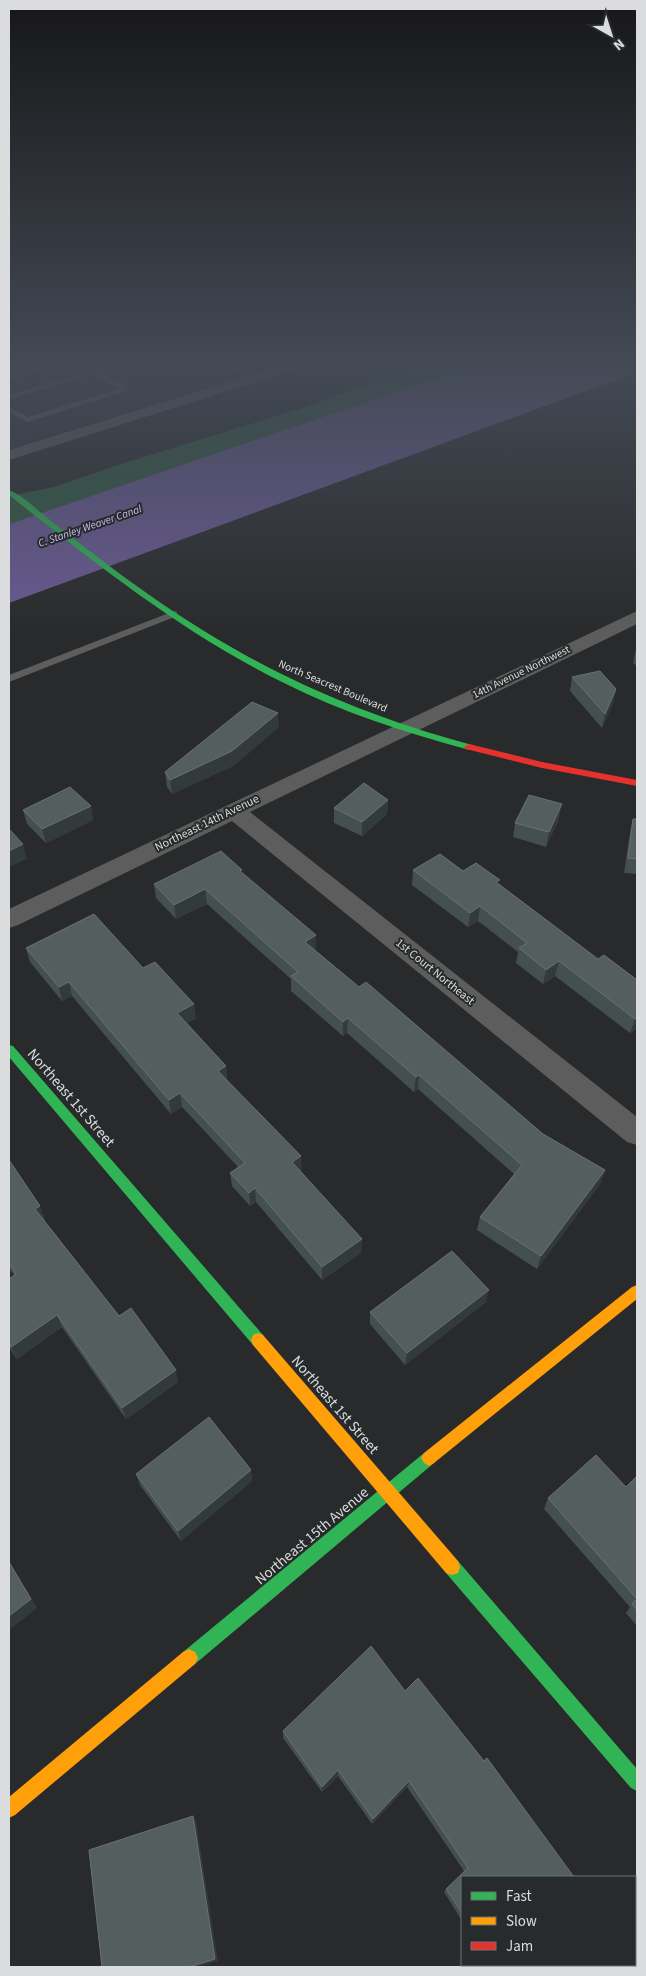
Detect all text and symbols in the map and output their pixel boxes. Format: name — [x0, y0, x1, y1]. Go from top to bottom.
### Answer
north arrow — [586, 10, 636, 60]
text: N — [609, 34, 628, 55]
water label: C. Stanley Weaver Canal — [36, 501, 144, 551]
street label: 14th Avenue Northwest — [470, 642, 573, 702]
street label: North Seacrest Boulevard — [276, 656, 390, 716]
street label: Northeast 14th Avenue — [152, 790, 262, 856]
street label: 1st Court Northeast — [392, 935, 478, 1009]
street label: Northeast 1st Street — [22, 1044, 120, 1152]
street label: Northeast 1st Street — [286, 1351, 384, 1459]
street label: Northeast 15th Avenue — [251, 1482, 373, 1590]
legend — [461, 1876, 636, 1966]
text: Fast — [506, 1886, 532, 1907]
text: Slow — [506, 1911, 537, 1932]
text: Jam — [506, 1936, 533, 1957]

